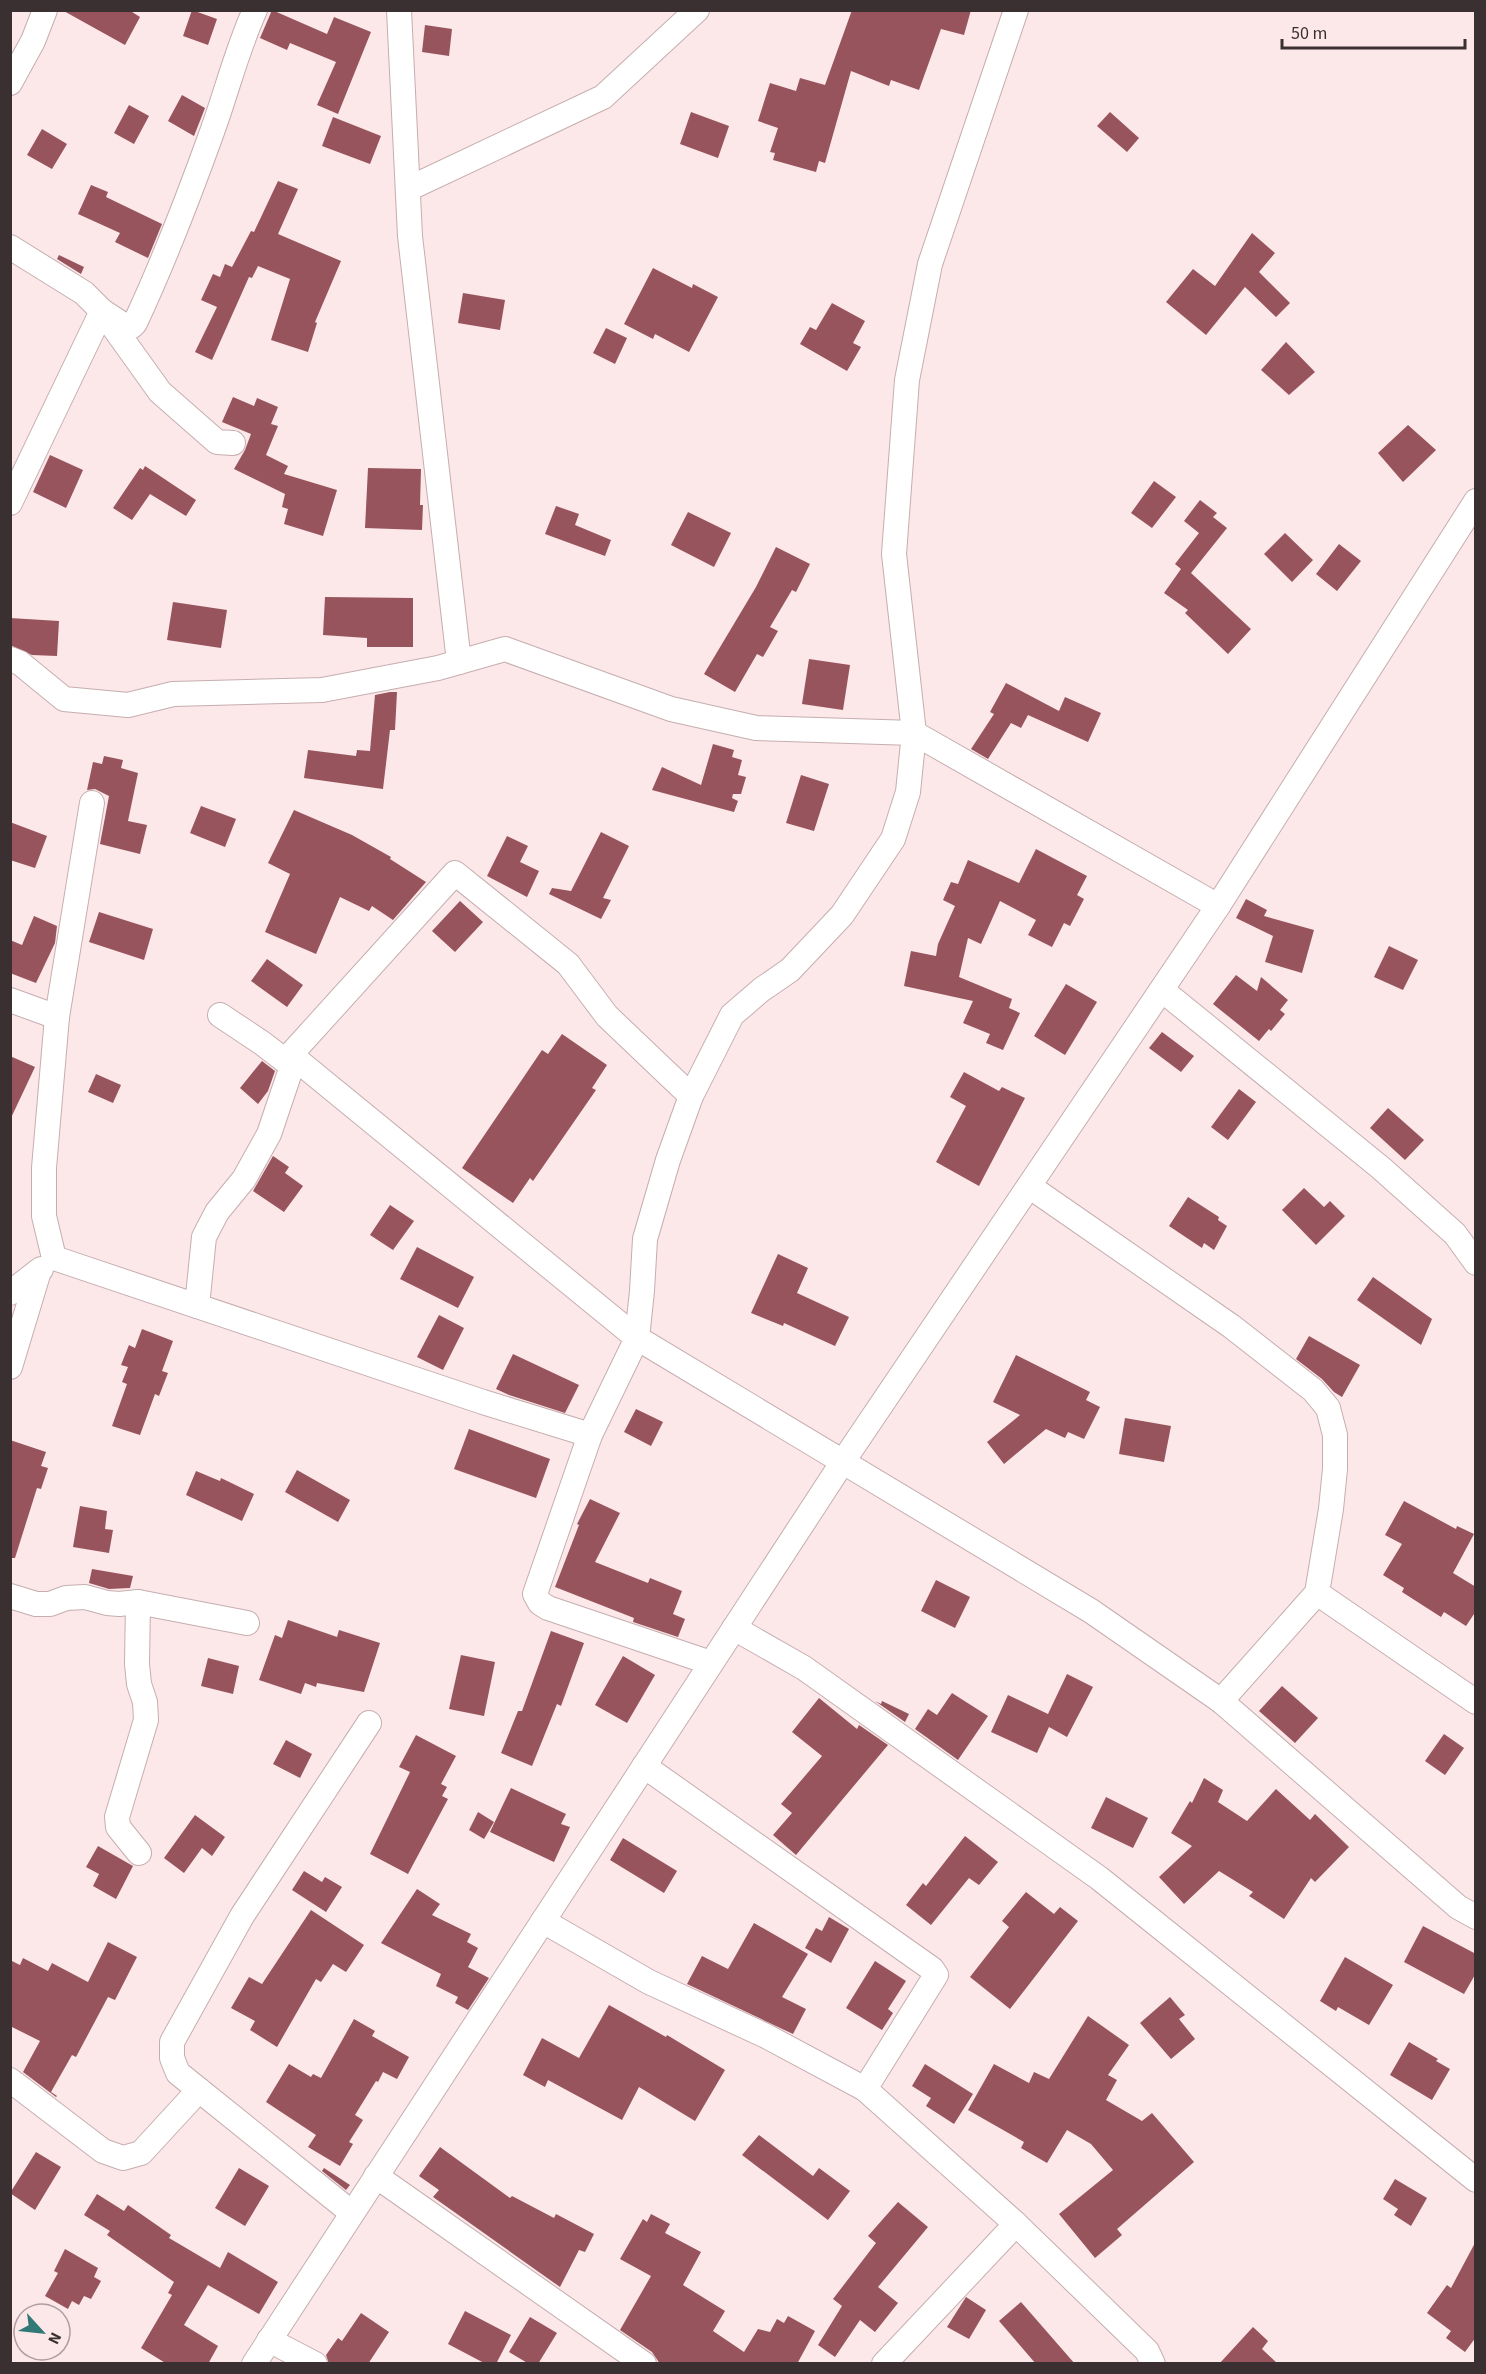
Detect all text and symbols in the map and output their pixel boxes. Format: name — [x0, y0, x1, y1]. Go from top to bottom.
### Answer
scale bar — [1282, 12, 1465, 50]
text: 50 m — [1291, 21, 1327, 46]
north arrow — [12, 2302, 72, 2362]
text: N — [42, 2329, 67, 2348]

